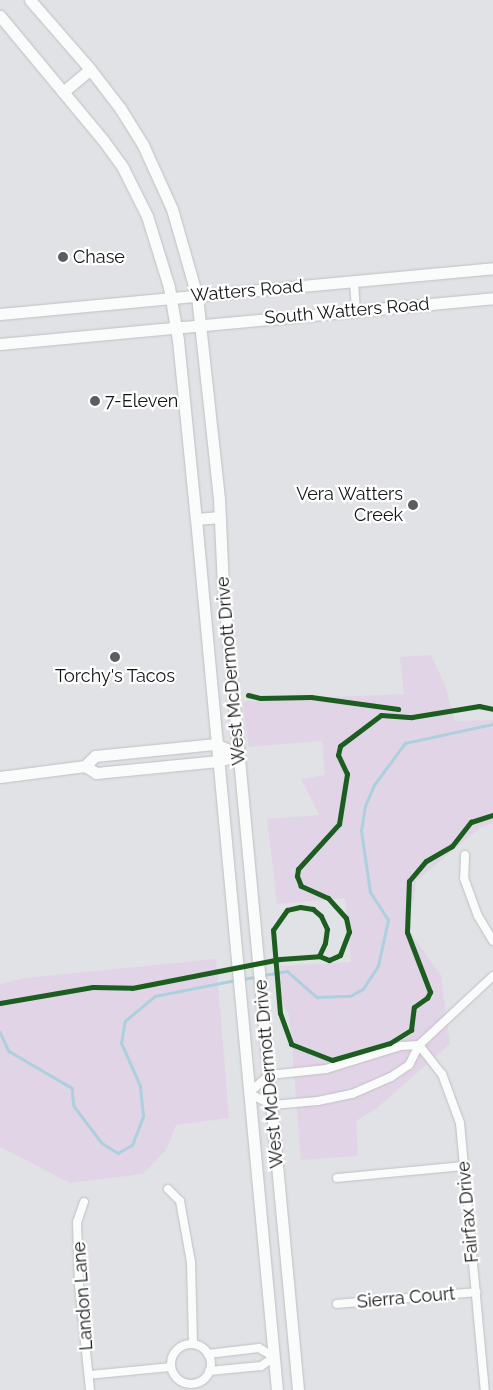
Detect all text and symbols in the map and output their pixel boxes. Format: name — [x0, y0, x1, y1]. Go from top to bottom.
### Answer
place label: Chase — [73, 246, 125, 268]
marker: Chase — [57, 251, 69, 263]
street label: Watters Road — [190, 275, 304, 307]
street label: South Watters Road — [263, 293, 431, 329]
place label: 7-Eleven — [105, 390, 178, 412]
marker: 7-Eleven — [89, 395, 101, 407]
place label: Vera Watters Creek — [296, 484, 403, 526]
marker: Vera Watters Creek — [407, 499, 419, 511]
street label: West McDermott Drive — [212, 576, 250, 766]
marker: Torchy's Tacos — [109, 651, 121, 663]
place label: Torchy's Tacos — [55, 665, 175, 687]
street label: West McDermott Drive — [250, 979, 288, 1169]
street label: Fairfax Drive — [453, 1160, 483, 1264]
street label: Landon Lane — [68, 1241, 98, 1351]
street label: Sierra Court — [356, 1283, 456, 1313]

